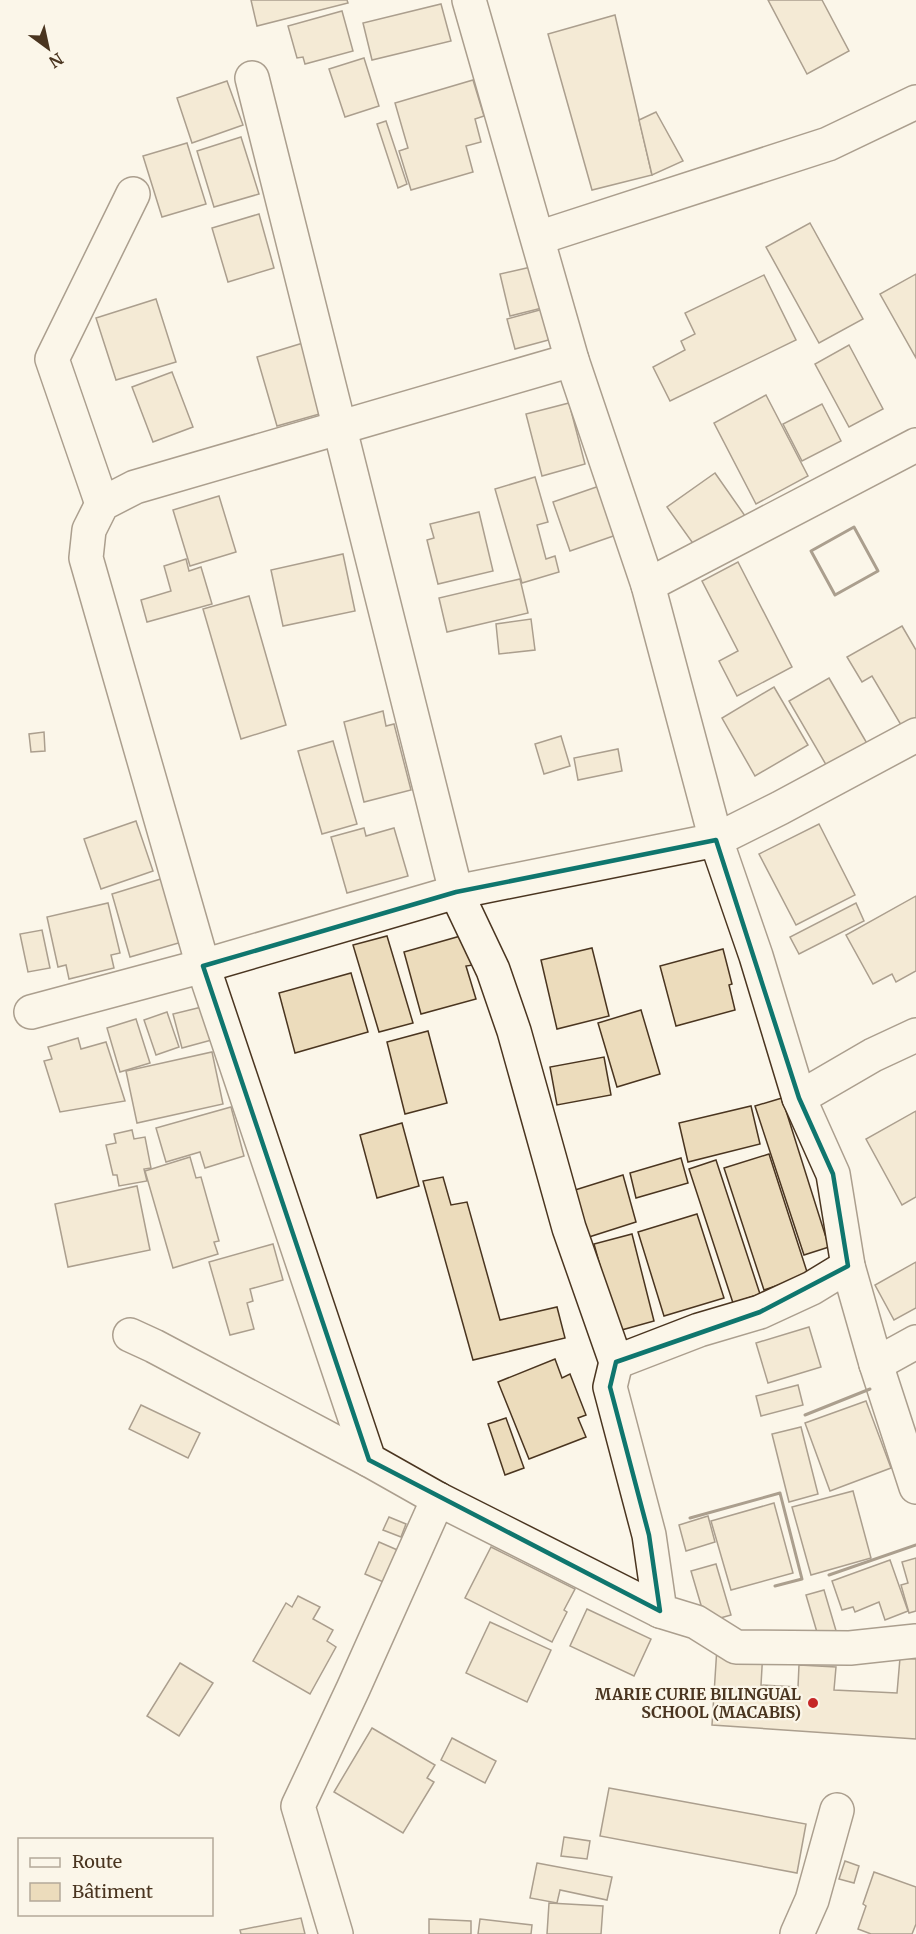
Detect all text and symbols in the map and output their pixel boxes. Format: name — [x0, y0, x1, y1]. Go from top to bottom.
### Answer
north arrow — [18, 18, 78, 78]
text: N — [45, 49, 67, 73]
place label: MARIE CURIE BILINGUAL SCHOOL (MACABIS) — [595, 1684, 801, 1722]
marker: MARIE CURIE BILINGUAL SCHOOL (MACABIS) — [806, 1696, 820, 1710]
legend — [18, 1838, 213, 1916]
text: Route — [72, 1850, 122, 1873]
text: Bâtiment — [72, 1880, 153, 1903]

